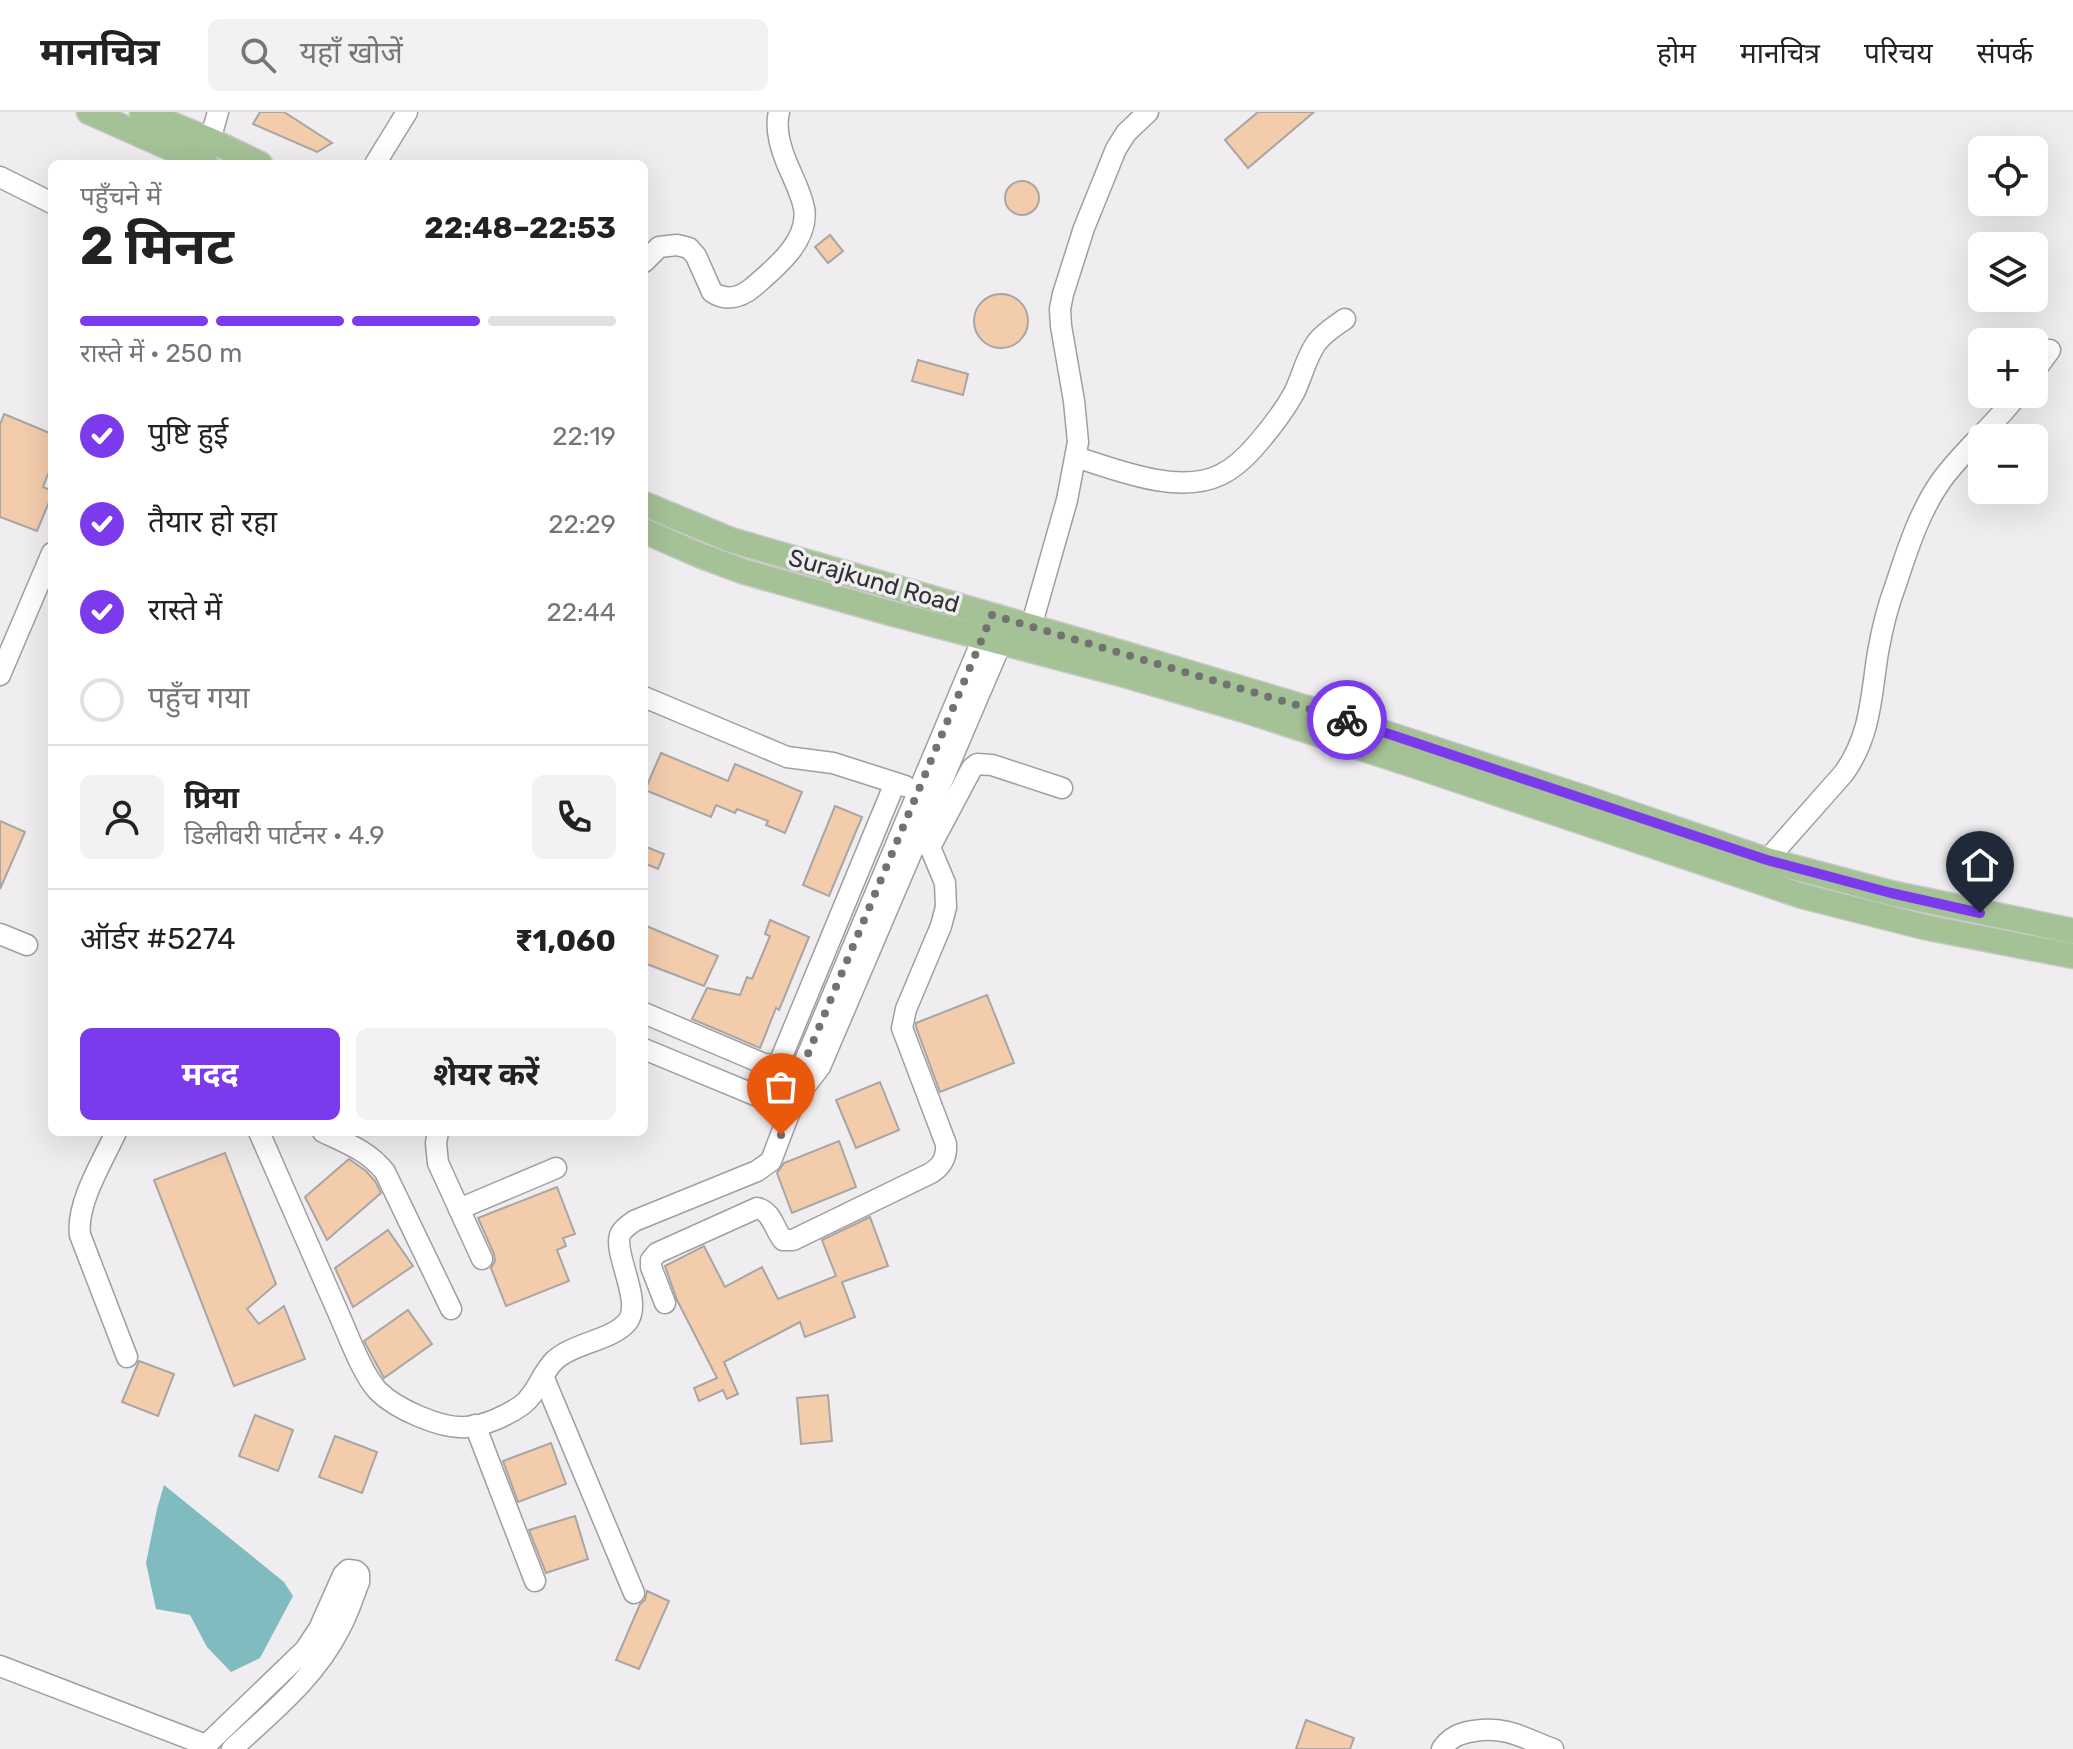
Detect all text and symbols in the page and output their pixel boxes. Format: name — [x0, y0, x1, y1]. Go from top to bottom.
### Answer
search box — [208, 19, 768, 91]
text: मानचित्र — [40, 29, 160, 75]
icon: search — [236, 33, 280, 77]
text: यहाँ खोजें — [300, 35, 403, 71]
text: होम — [1657, 37, 1696, 70]
text: मानचित्र — [1740, 37, 1820, 70]
text: परिचय — [1864, 37, 1933, 70]
text: संपर्क — [1977, 37, 2033, 70]
map controls — [1968, 136, 2048, 504]
button: locate — [1968, 136, 2048, 216]
text: पहुँचने में — [80, 181, 161, 212]
text: 22:48–22:53 — [424, 210, 616, 246]
text: 2 मिनट — [80, 215, 234, 277]
button: layers — [1968, 232, 2048, 312]
button: + — [1968, 328, 2048, 408]
text: रास्ते में · 250 m — [80, 338, 242, 369]
icon: check — [80, 414, 124, 458]
text: पुष्टि हुई — [148, 416, 228, 452]
text: 22:19 — [552, 421, 616, 452]
button: − — [1968, 424, 2048, 504]
icon: check — [80, 502, 124, 546]
text: तैयार हो रहा — [148, 504, 277, 540]
text: 22:29 — [548, 509, 616, 540]
street label: Surajkund Road — [785, 543, 963, 619]
icon: check — [80, 590, 124, 634]
text: रास्ते में — [148, 592, 222, 628]
text: 22:44 — [547, 597, 616, 628]
text: पहुँच गया — [148, 680, 249, 716]
courier — [1307, 680, 1387, 760]
icon: bike — [1325, 698, 1369, 742]
button: person — [80, 775, 164, 859]
button: phone — [532, 775, 616, 859]
text: प्रिया — [184, 780, 239, 816]
text: डिलीवरी पार्टनर · 4.9 — [184, 820, 385, 851]
pin — [1946, 831, 2014, 913]
icon: home — [1958, 843, 2002, 887]
text: ऑर्डर #5274 — [80, 921, 236, 957]
text: ₹1,060 — [515, 923, 616, 959]
button: मदद — [80, 1028, 340, 1120]
button: शेयर करें — [356, 1028, 616, 1120]
pin — [747, 1053, 815, 1135]
icon: bag — [759, 1065, 803, 1109]

